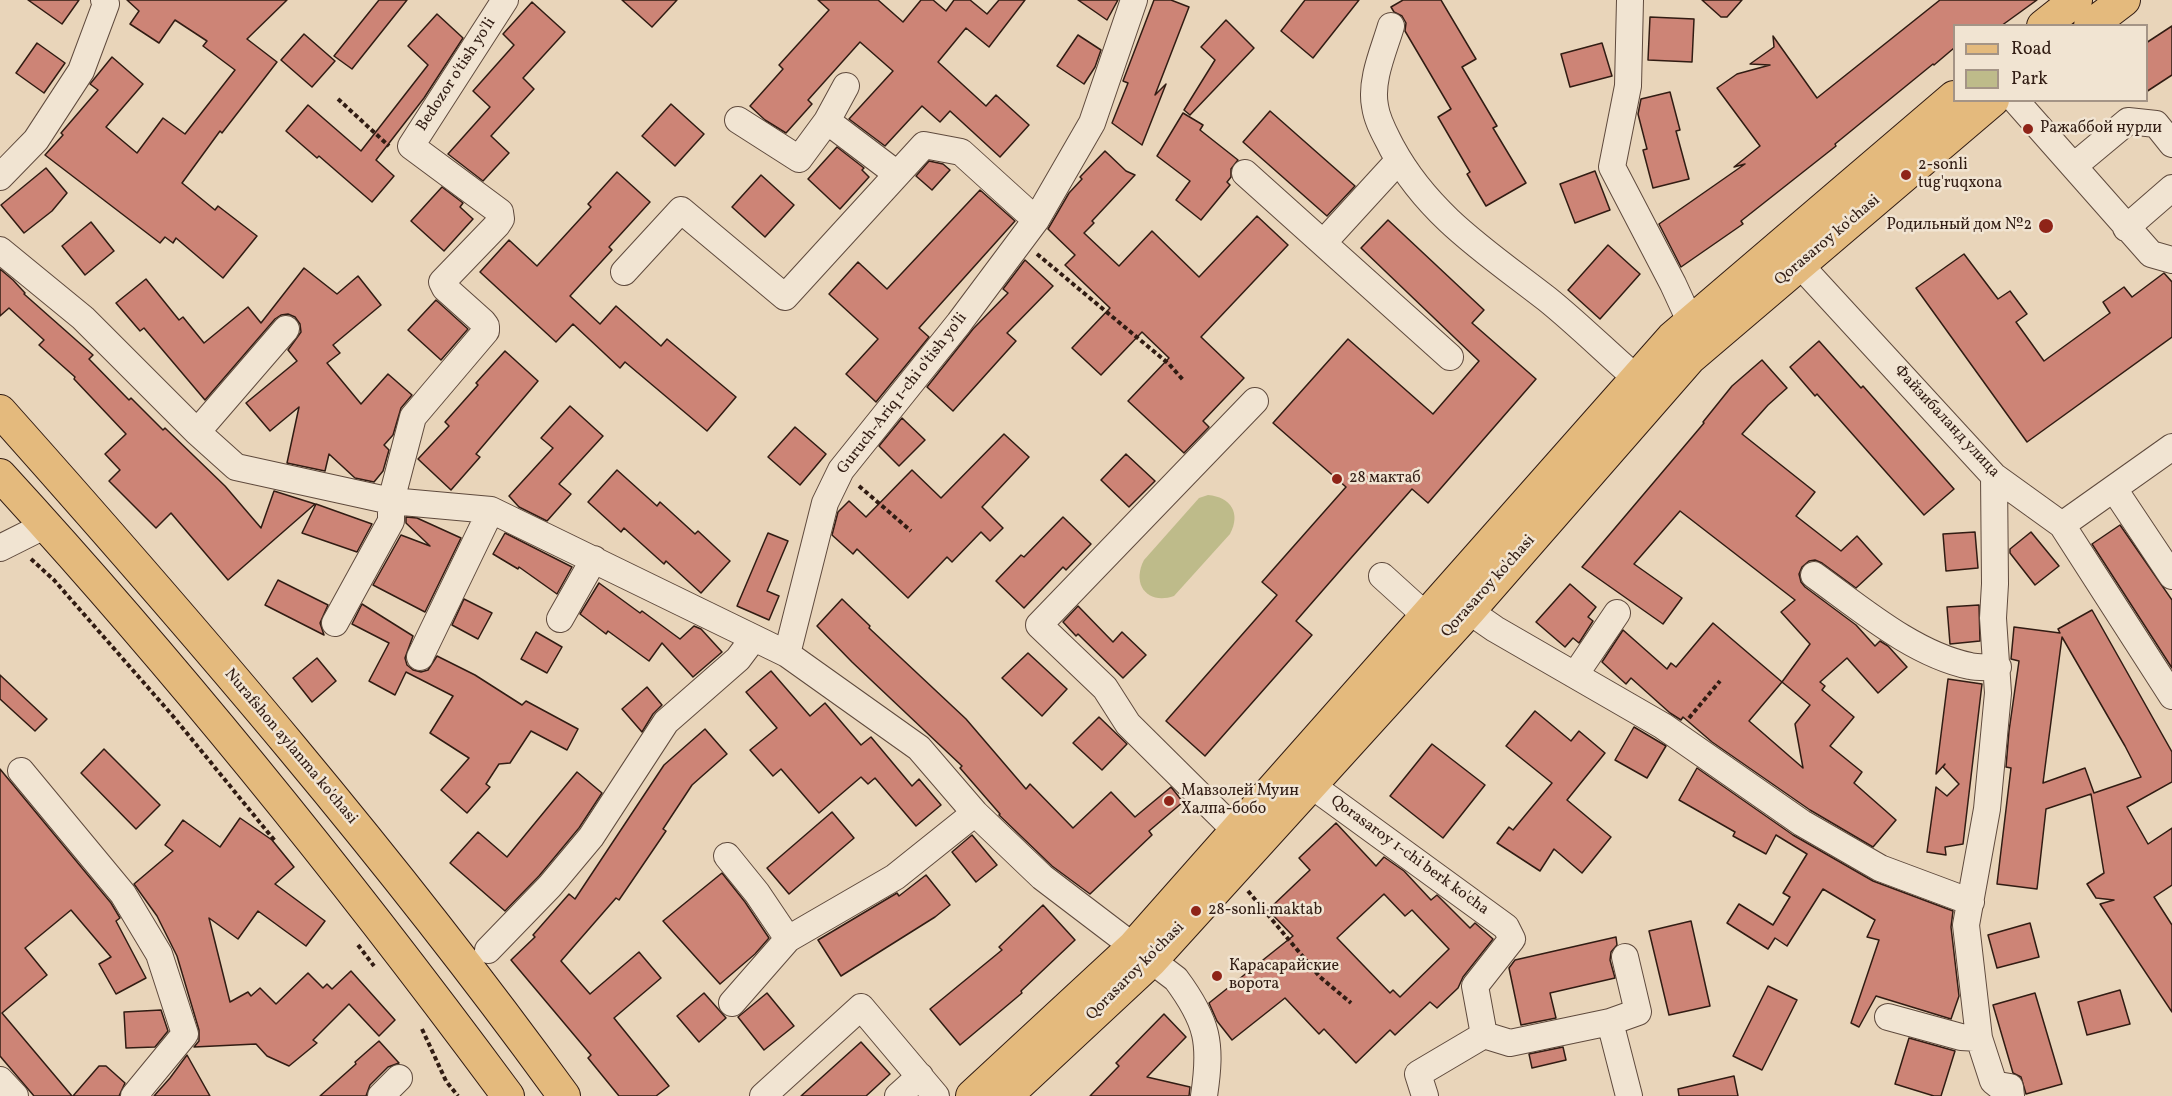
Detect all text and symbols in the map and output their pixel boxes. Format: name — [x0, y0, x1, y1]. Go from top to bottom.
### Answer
street label: Bedozor o'tish yo'li — [413, 15, 501, 135]
legend — [1953, 24, 2148, 102]
text: Road — [2011, 37, 2052, 62]
text: Park — [2011, 67, 2048, 92]
place label: Ражаббой нурли — [2040, 119, 2162, 139]
marker: Ражаббой нурли — [2021, 122, 2035, 136]
place label: 2-sonli tug'ruqxona — [1918, 156, 2002, 194]
marker: 2-sonli tug'ruqxona — [1899, 168, 1913, 182]
street label: Qorasaroy ko'chasi — [1772, 191, 1884, 291]
place label: Родильный дом №2 — [1886, 216, 2032, 236]
marker: Родильный дом №2 — [2037, 217, 2055, 235]
street label: Guruch-Ariq 1-chi o'tish yo'li — [834, 309, 972, 479]
street label: Файзибаланд улица — [1889, 362, 2003, 482]
place label: 28 мактаб — [1349, 469, 1421, 489]
marker: 28 мактаб — [1330, 472, 1344, 486]
street label: Qorasaroy ko'chasi — [1438, 532, 1540, 642]
street label: Nurafshon aylanma ko'chasi — [219, 665, 361, 829]
place label: Мавзолей Муин Халпа-бобо — [1181, 782, 1299, 820]
street label: Qorasaroy 1-chi berk ko'cha — [1326, 792, 1492, 920]
marker: Мавзолей Муин Халпа-бобо — [1162, 794, 1176, 808]
place label: 28-sonli maktab — [1208, 901, 1322, 921]
marker: 28-sonli maktab — [1189, 904, 1203, 918]
street label: Qorasaroy ko'chasi — [1083, 919, 1189, 1025]
place label: Карасарайские ворота — [1229, 957, 1339, 995]
marker: Карасарайские ворота — [1210, 969, 1224, 983]

